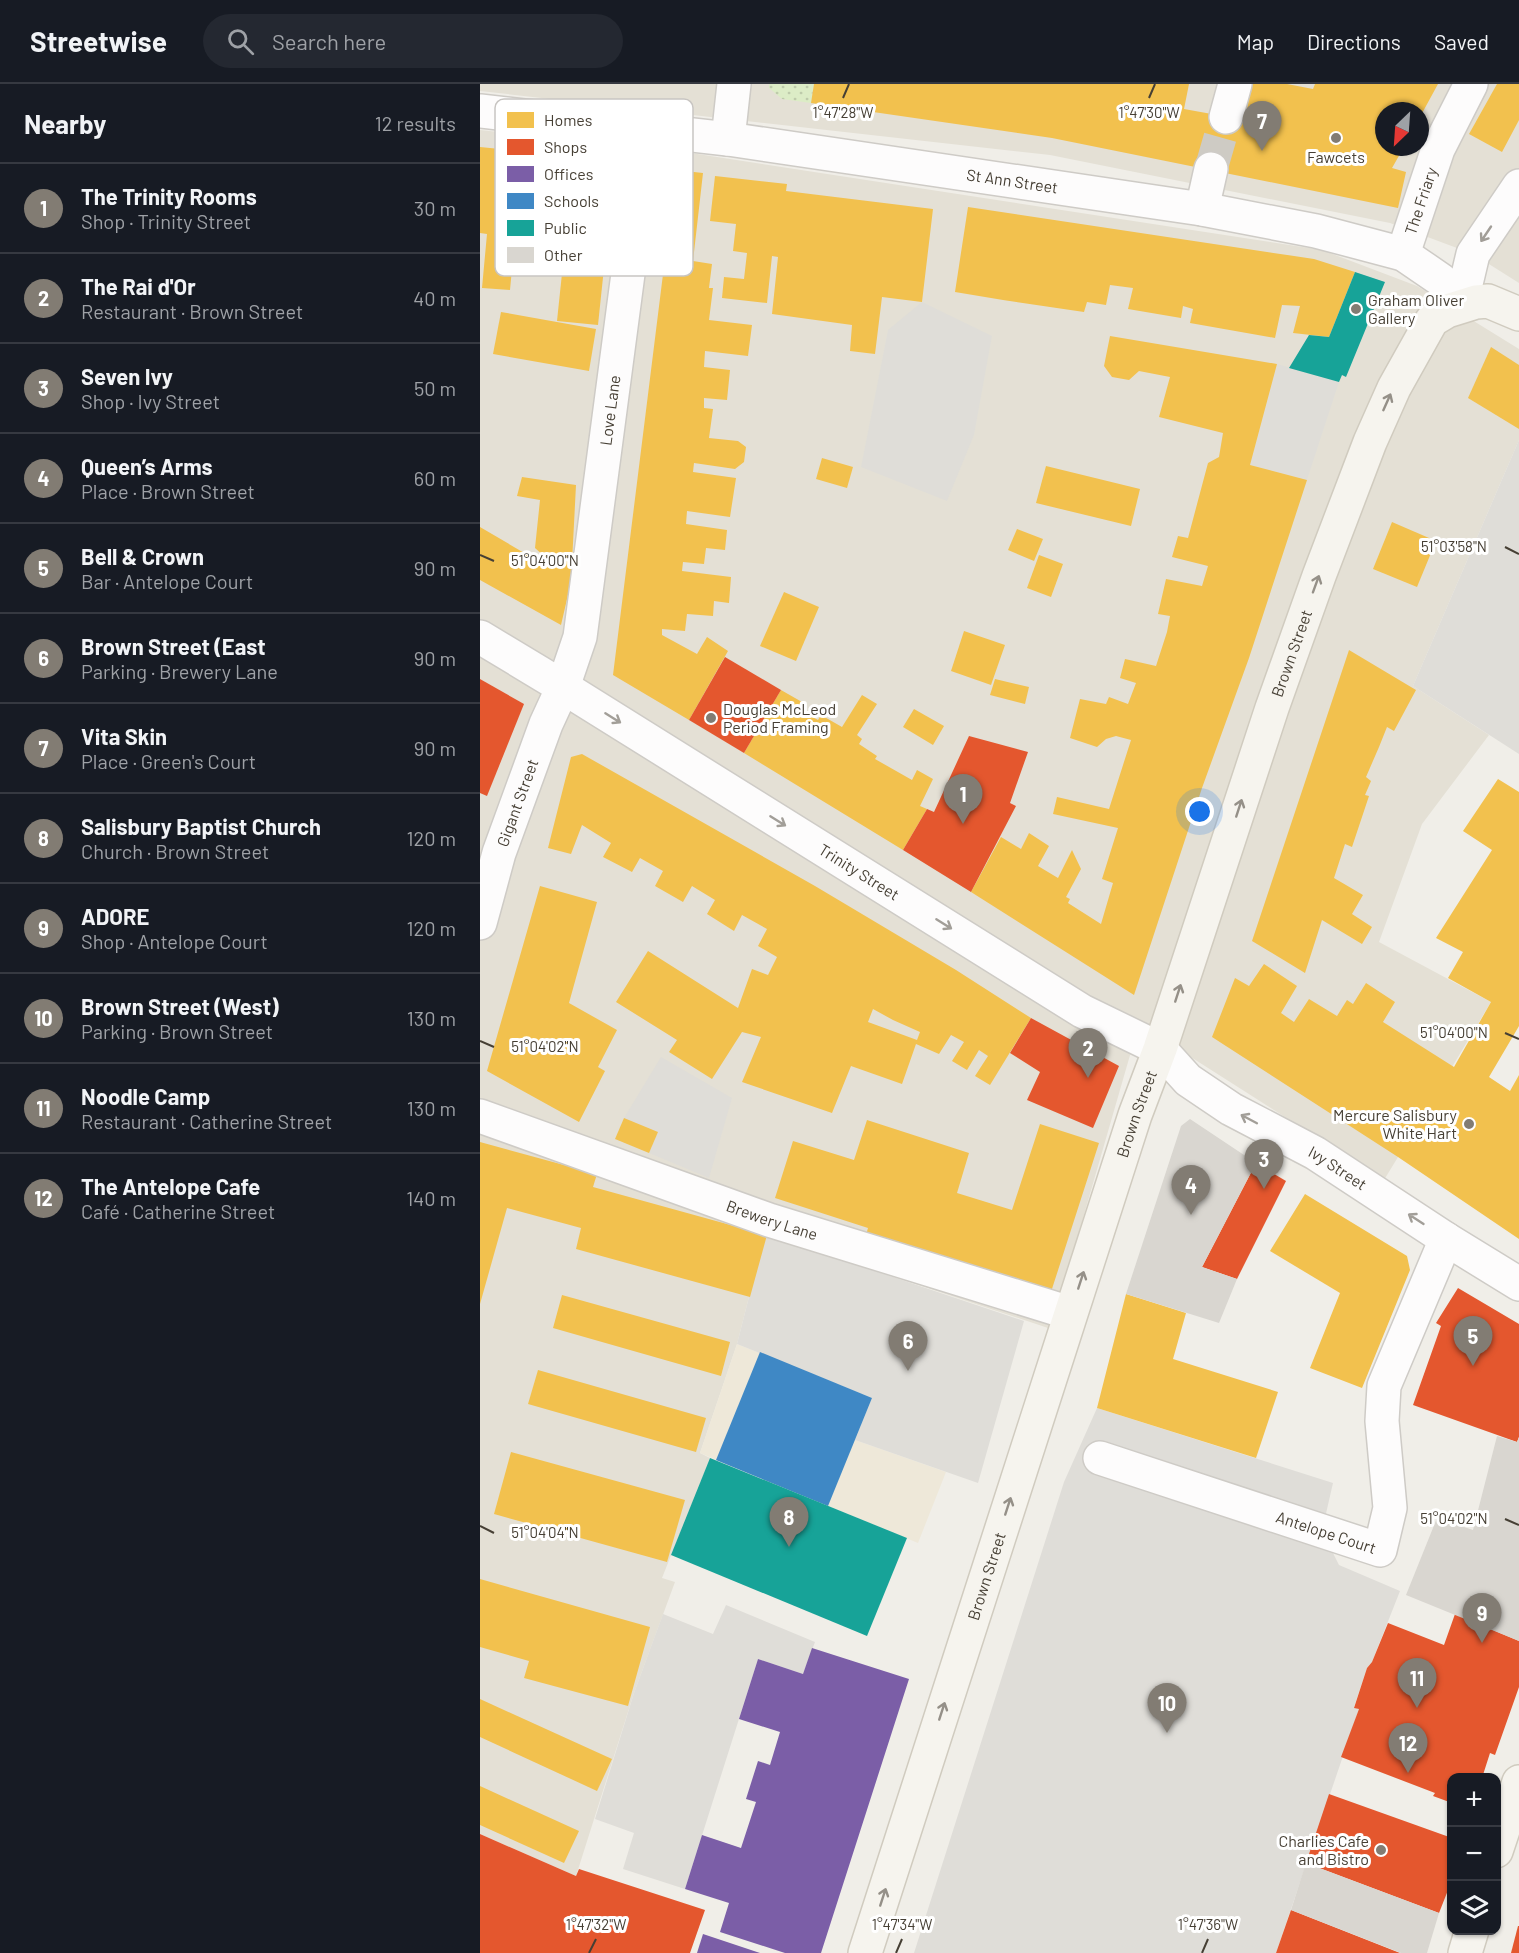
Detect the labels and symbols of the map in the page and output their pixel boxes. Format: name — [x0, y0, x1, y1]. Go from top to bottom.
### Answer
legend — [495, 99, 693, 276]
pin: 7 — [1242, 101, 1282, 151]
north arrow — [1375, 102, 1429, 156]
text: 1°47'28"W — [813, 103, 873, 121]
text: 1°47'30"W — [1118, 103, 1180, 121]
text: Homes — [544, 110, 592, 129]
marker: Fawcets — [1329, 131, 1343, 145]
text: Shops — [544, 137, 587, 156]
place label: Fawcets — [1307, 147, 1365, 166]
text: Offices — [544, 164, 593, 183]
street label: St Ann Street — [965, 164, 1059, 197]
street label: The Friary — [1400, 164, 1441, 237]
text: Schools — [544, 191, 599, 210]
text: Public — [544, 218, 587, 237]
one-way arrow — [1480, 225, 1492, 242]
text: Other — [544, 245, 583, 264]
place label: Graham Oliver Gallery — [1368, 290, 1465, 327]
marker: Graham Oliver Gallery — [1349, 302, 1363, 316]
street label: Love Lane — [595, 374, 624, 447]
one-way arrow — [1382, 394, 1393, 412]
text: 51°03'58"N — [1421, 537, 1487, 555]
text: 51°04'00"N — [511, 551, 579, 569]
one-way arrow — [1312, 575, 1323, 594]
street label: Brown Street — [1267, 607, 1315, 699]
place label: Douglas McLeod Period Framing — [723, 699, 836, 736]
marker: Douglas McLeod Period Framing — [704, 711, 718, 725]
one-way arrow — [604, 712, 621, 724]
street label: Gigant Street — [492, 756, 542, 849]
pin: 1 — [944, 774, 982, 824]
your location — [1185, 797, 1214, 826]
one-way arrow — [1234, 799, 1245, 818]
one-way arrow — [769, 815, 786, 827]
street label: Trinity Street — [816, 839, 903, 904]
one-way arrow — [935, 919, 952, 931]
one-way arrow — [1173, 984, 1184, 1003]
text: 51°04'00"N — [1420, 1023, 1488, 1041]
pin: 2 — [1068, 1028, 1108, 1078]
text: 51°04'02"N — [511, 1037, 579, 1055]
street label: Brown Street — [1112, 1067, 1160, 1160]
place label: Mercure Salisbury White Hart — [1333, 1105, 1458, 1142]
one-way arrow — [1241, 1113, 1259, 1124]
marker: Mercure Salisbury White Hart — [1462, 1117, 1476, 1131]
pin: 3 — [1244, 1140, 1284, 1189]
street label: Ivy Street — [1306, 1141, 1371, 1193]
pin: 4 — [1172, 1166, 1210, 1215]
street label: Brewery Lane — [724, 1195, 820, 1243]
one-way arrow — [1408, 1213, 1425, 1225]
one-way arrow — [1076, 1271, 1087, 1290]
pin: 5 — [1454, 1316, 1492, 1366]
pin: 6 — [888, 1322, 928, 1371]
one-way arrow — [1004, 1497, 1015, 1516]
pin: 8 — [770, 1498, 808, 1547]
street label: Antelope Court — [1274, 1507, 1379, 1557]
text: 51°04'02"N — [1420, 1509, 1488, 1527]
text: 51°04'04"N — [511, 1523, 579, 1541]
street label: Brown Street — [963, 1530, 1009, 1622]
pin: 9 — [1462, 1594, 1502, 1643]
pin: 11 — [1398, 1658, 1436, 1708]
pin: 10 — [1148, 1684, 1186, 1733]
one-way arrow — [937, 1702, 948, 1721]
pin: 12 — [1388, 1724, 1428, 1773]
place label: Charlies Cafe and Bistro — [1278, 1831, 1369, 1868]
marker: Charlies Cafe and Bistro — [1374, 1843, 1388, 1857]
one-way arrow — [878, 1888, 889, 1907]
text: 1°47'32"W — [566, 1915, 626, 1933]
text: 1°47'34"W — [872, 1915, 932, 1933]
text: 1°47'36"W — [1178, 1915, 1238, 1933]

